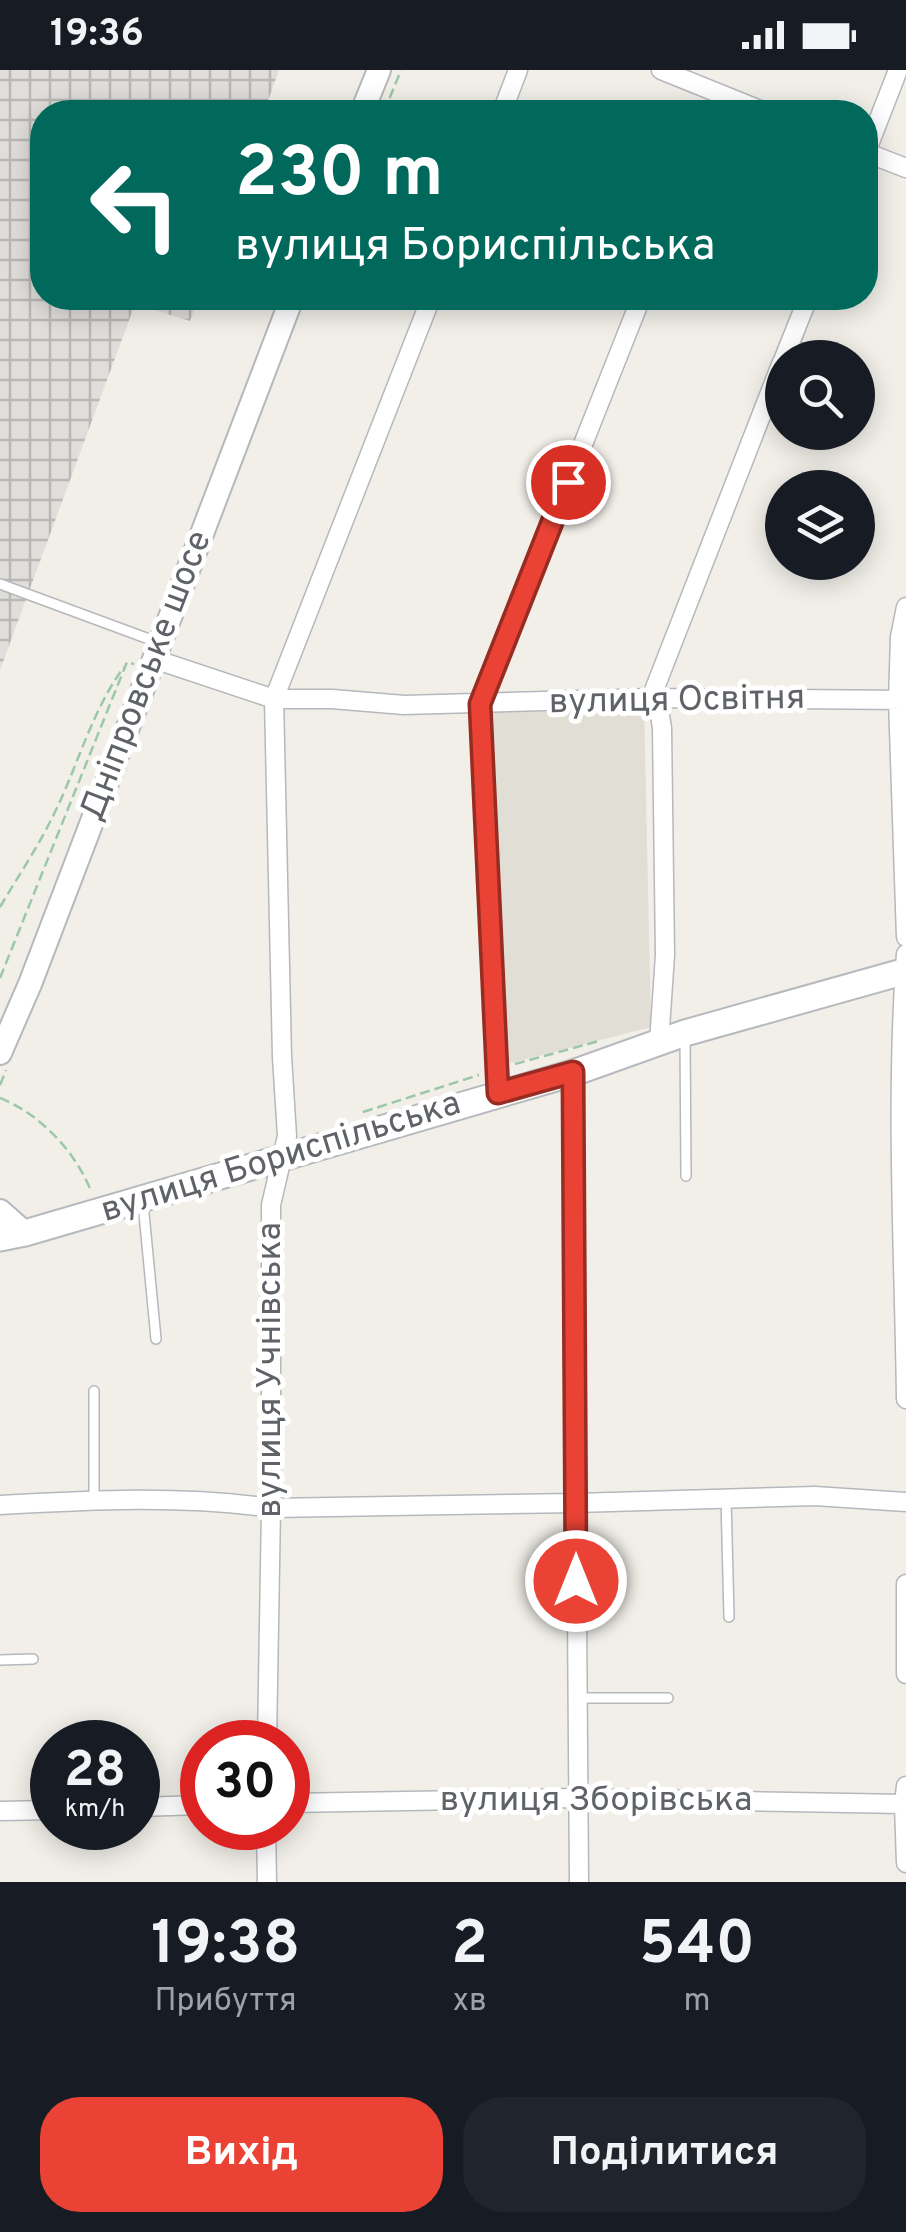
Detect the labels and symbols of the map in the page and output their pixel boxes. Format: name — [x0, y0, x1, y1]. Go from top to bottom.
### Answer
pin — [526, 440, 611, 525]
street label: Дніпровське шосе — [71, 525, 223, 827]
street label: вулиця Освітня — [548, 677, 806, 725]
street label: вулиця Бориспільська — [96, 1082, 466, 1234]
street label: вулиця Учнівська — [249, 1222, 293, 1518]
position arrow — [524, 1529, 628, 1633]
speed limit sign: 30 — [180, 1720, 310, 1850]
street label: вулиця Зборівська — [440, 1779, 752, 1823]

